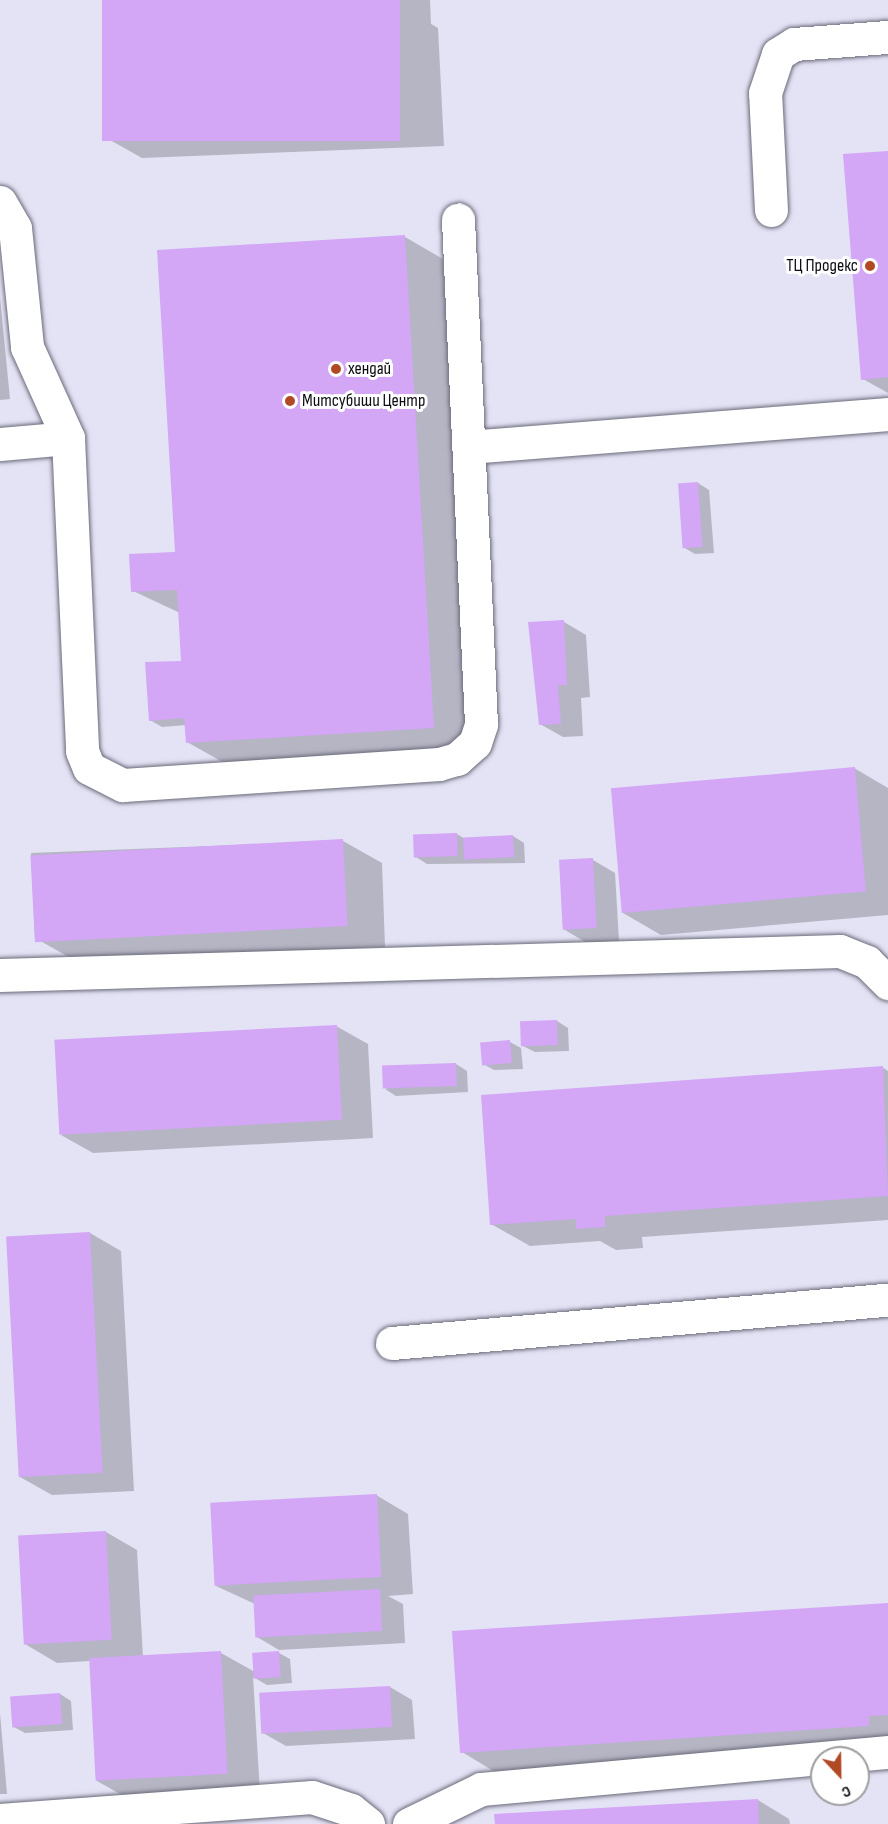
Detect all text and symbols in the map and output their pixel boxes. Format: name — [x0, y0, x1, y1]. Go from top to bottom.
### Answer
place label: ТЦ Продекс — [786, 255, 858, 277]
marker: ТЦ Продекс — [863, 259, 877, 273]
place label: хендай — [348, 358, 391, 380]
marker: хендай — [329, 362, 343, 376]
place label: Митсубиши Центр — [302, 390, 425, 412]
marker: Митсубиши Центр — [283, 394, 297, 408]
north arrow — [810, 1746, 870, 1806]
text: С — [839, 1781, 854, 1802]

